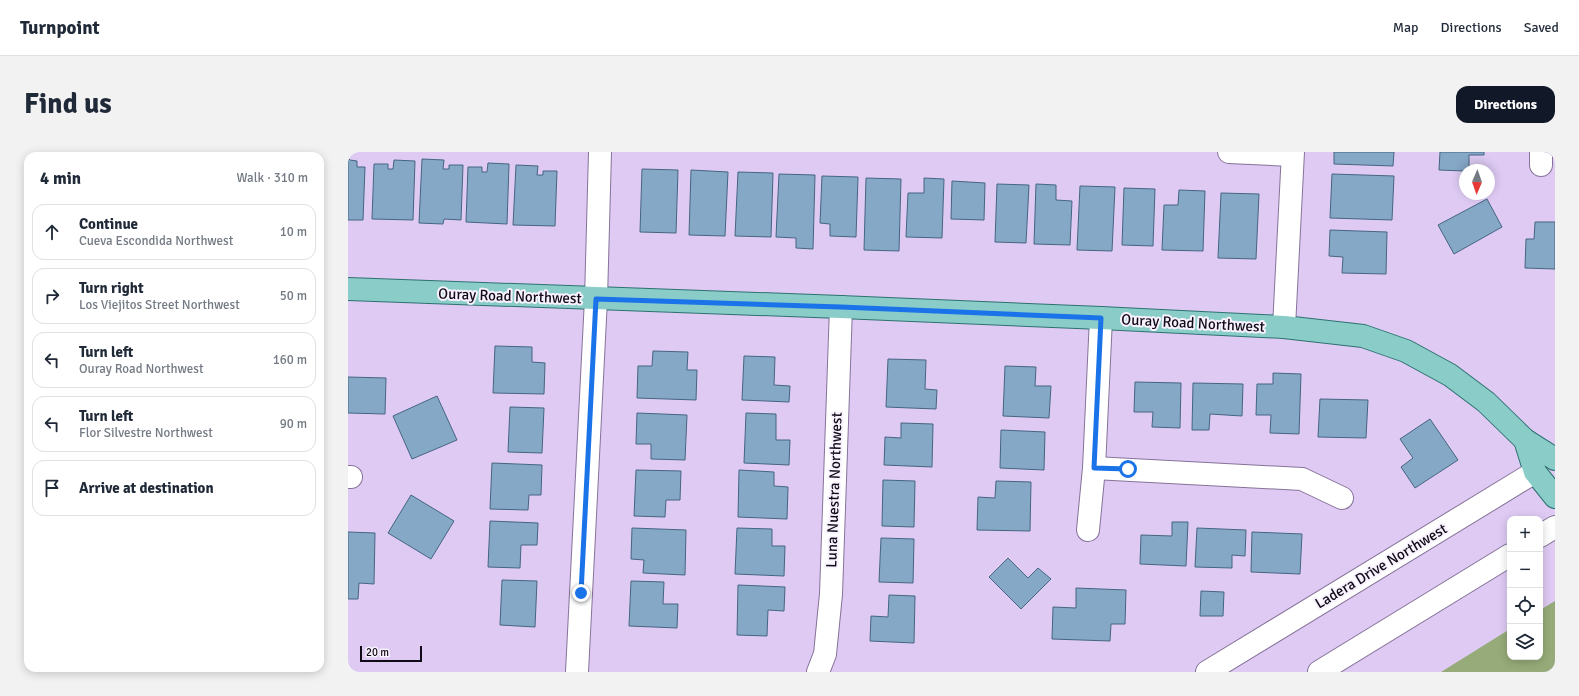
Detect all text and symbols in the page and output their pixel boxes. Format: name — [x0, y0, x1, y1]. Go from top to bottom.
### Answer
text: Turnpoint — [20, 16, 100, 40]
text: Map — [1393, 19, 1419, 36]
text: Directions — [1441, 19, 1502, 36]
text: Saved — [1524, 19, 1559, 36]
button: Directions — [1456, 86, 1555, 123]
text: Find us — [24, 87, 112, 121]
north arrow — [1459, 164, 1495, 200]
text: 4 min — [40, 168, 81, 189]
text: Walk · 310 m — [237, 170, 308, 186]
text: Continue — [79, 215, 138, 233]
icon: ahead — [41, 221, 63, 243]
text: 10 m — [280, 224, 307, 240]
text: Cueva Escondida Northwest — [79, 233, 233, 249]
text: Turn right — [79, 279, 144, 297]
street label: Ouray Road Northwest — [438, 284, 582, 308]
icon: right — [41, 285, 63, 307]
text: 50 m — [280, 288, 307, 304]
text: Los Viejitos Street Northwest — [79, 297, 240, 313]
street label: Ouray Road Northwest — [1121, 310, 1265, 336]
text: Turn left — [79, 343, 133, 361]
icon: left — [41, 349, 63, 371]
text: 160 m — [273, 352, 307, 368]
text: Ouray Road Northwest — [79, 361, 203, 377]
text: Turn left — [79, 407, 133, 425]
street label: Luna Nuestra Northwest — [822, 412, 846, 568]
icon: left — [41, 413, 63, 435]
text: 90 m — [280, 416, 307, 432]
text: Flor Silvestre Northwest — [79, 425, 213, 441]
route start — [1119, 460, 1137, 478]
icon: arrive — [41, 477, 63, 499]
text: Arrive at destination — [79, 479, 214, 497]
map controls — [1507, 516, 1543, 660]
button: + — [1507, 516, 1543, 552]
street label: Ladera Drive Northwest — [1312, 519, 1450, 613]
button: − — [1507, 552, 1543, 588]
route end — [572, 584, 590, 602]
button: locate — [1507, 588, 1543, 624]
button: layers — [1507, 624, 1543, 660]
scale bar — [360, 644, 422, 663]
text: 20 m — [366, 646, 389, 659]

